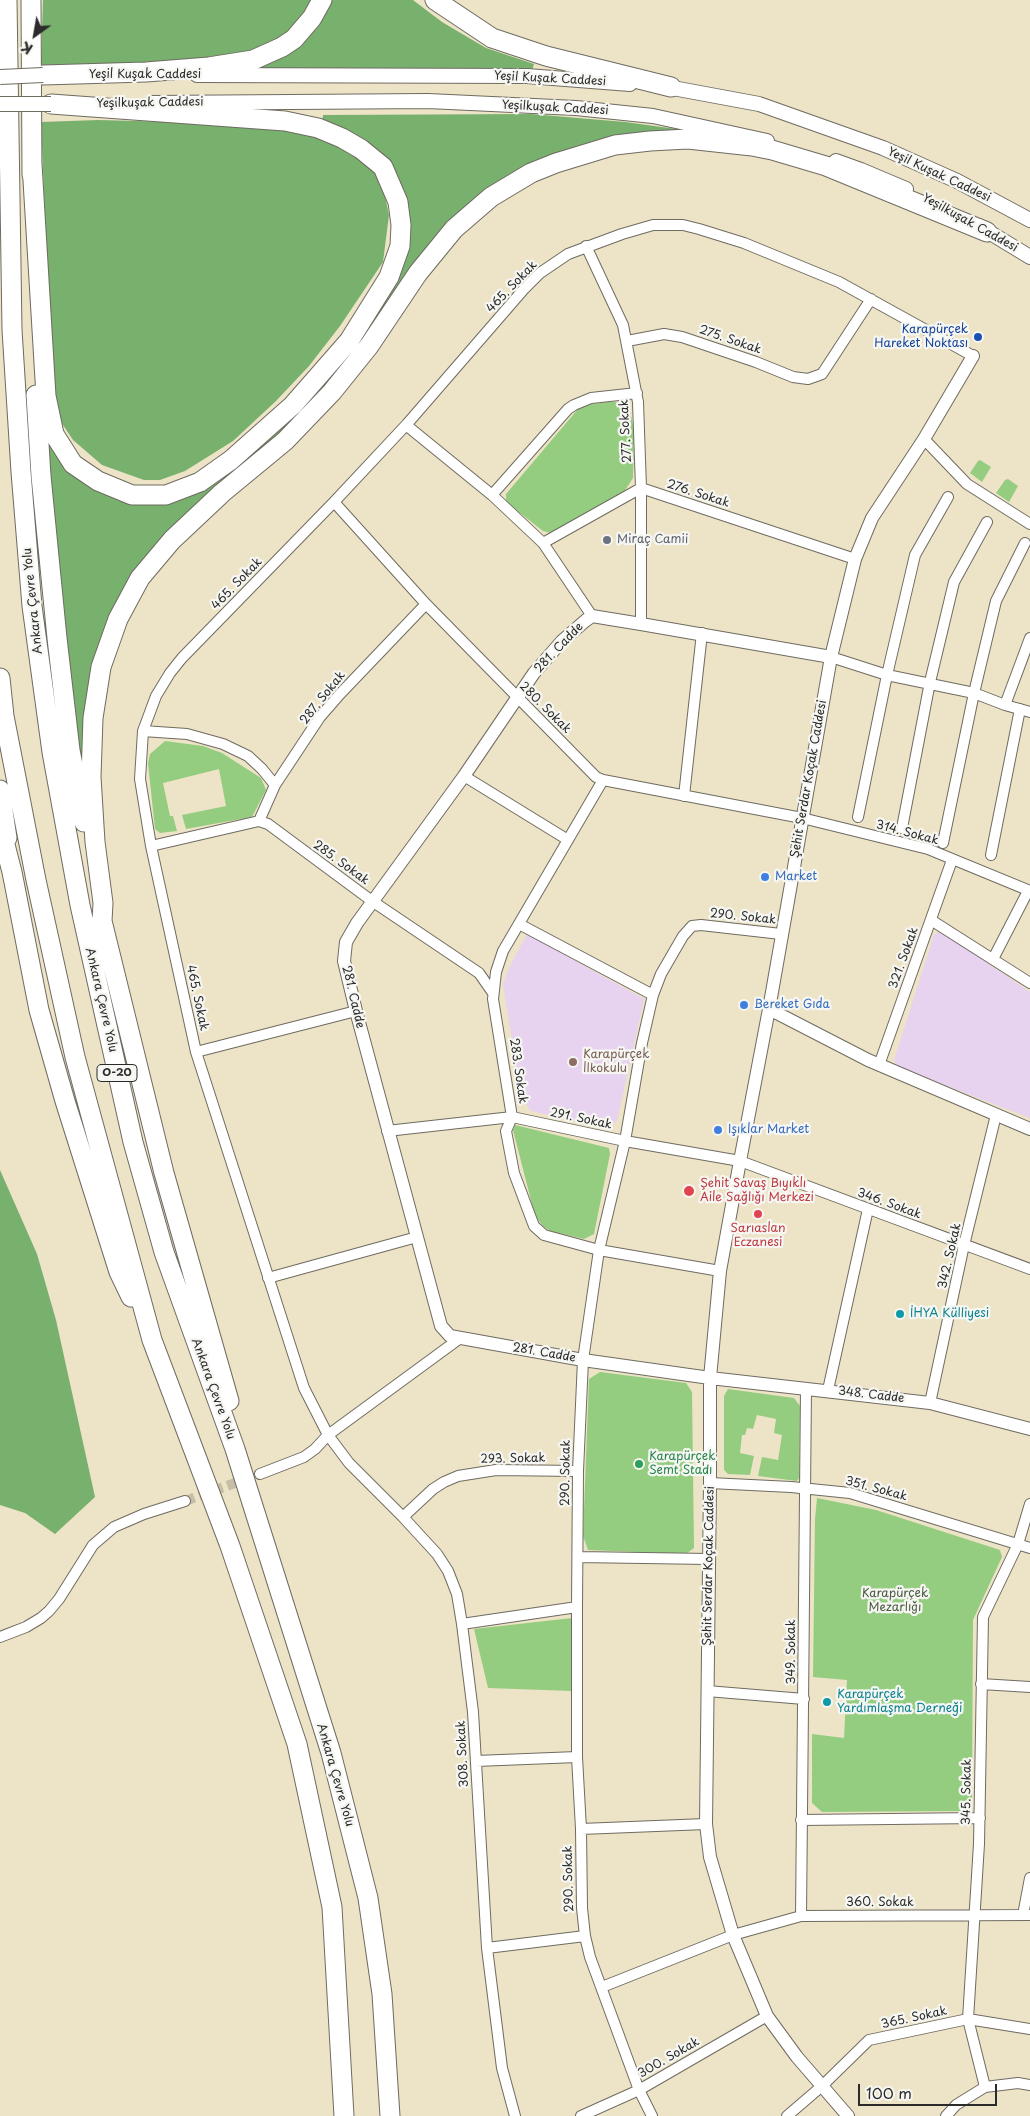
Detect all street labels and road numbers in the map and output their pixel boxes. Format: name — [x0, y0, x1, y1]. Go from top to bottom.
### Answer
street label: Yeşil Kuşak Caddesi — [89, 68, 201, 82]
street label: Yeşil Kuşak Caddesi — [494, 69, 606, 89]
street label: Yeşilkuşak Caddesi — [96, 95, 204, 111]
street label: Yeşilkuşak Caddesi — [501, 98, 609, 118]
street label: Yeşil Kuşak Caddesi — [885, 145, 993, 205]
street label: Yeşilkuşak Caddesi — [920, 191, 1020, 255]
street label: 465. Sokak — [484, 258, 540, 316]
street label: 275. Sokak — [697, 323, 763, 357]
street label: 277. Sokak — [617, 399, 635, 463]
street label: 276. Sokak — [665, 477, 731, 511]
street label: Ankara Çevre Yolu — [20, 547, 46, 655]
street label: 465. Sokak — [209, 555, 265, 613]
street label: 281. Cadde — [532, 620, 586, 676]
street label: 287. Sokak — [297, 669, 349, 727]
street label: 280. Sokak — [516, 679, 574, 737]
street label: Şehit Serdar Koçak Caddesi — [788, 699, 830, 859]
street label: 314. Sokak — [874, 818, 940, 848]
street label: 285. Sokak — [310, 838, 372, 888]
street label: 290. Sokak — [709, 906, 777, 928]
street label: 321. Sokak — [886, 925, 922, 991]
street label: Ankara Çevre Yolu — [82, 946, 120, 1054]
street label: 465. Sokak — [183, 964, 211, 1032]
street label: 281. Cadde — [339, 964, 367, 1030]
street label: 283. Sokak — [506, 1037, 530, 1105]
road number: O-20 — [97, 1064, 137, 1082]
street label: 291. Sokak — [549, 1105, 613, 1133]
street label: 346. Sokak — [855, 1186, 923, 1222]
street label: 342. Sokak — [935, 1222, 965, 1290]
street label: Ankara Çevre Yolu — [188, 1336, 238, 1442]
street label: 281. Cadde — [511, 1340, 577, 1366]
street label: 348. Cadde — [837, 1384, 905, 1406]
street label: 290. Sokak — [558, 1440, 574, 1506]
street label: 293. Sokak — [480, 1451, 546, 1467]
street label: 351. Sokak — [843, 1474, 909, 1504]
street label: Şehit Serdar Koçak Caddesi — [700, 1486, 718, 1646]
street label: 349. Sokak — [785, 1619, 799, 1685]
street label: 308. Sokak — [454, 1720, 472, 1788]
street label: Ankara Çevre Yolu — [313, 1722, 357, 1828]
street label: 345. Sokak — [959, 1759, 975, 1825]
street label: 290. Sokak — [561, 1846, 577, 1912]
street label: 360. Sokak — [846, 1896, 914, 1910]
street label: 365. Sokak — [880, 2004, 948, 2032]
street label: 300. Sokak — [636, 2035, 702, 2081]

